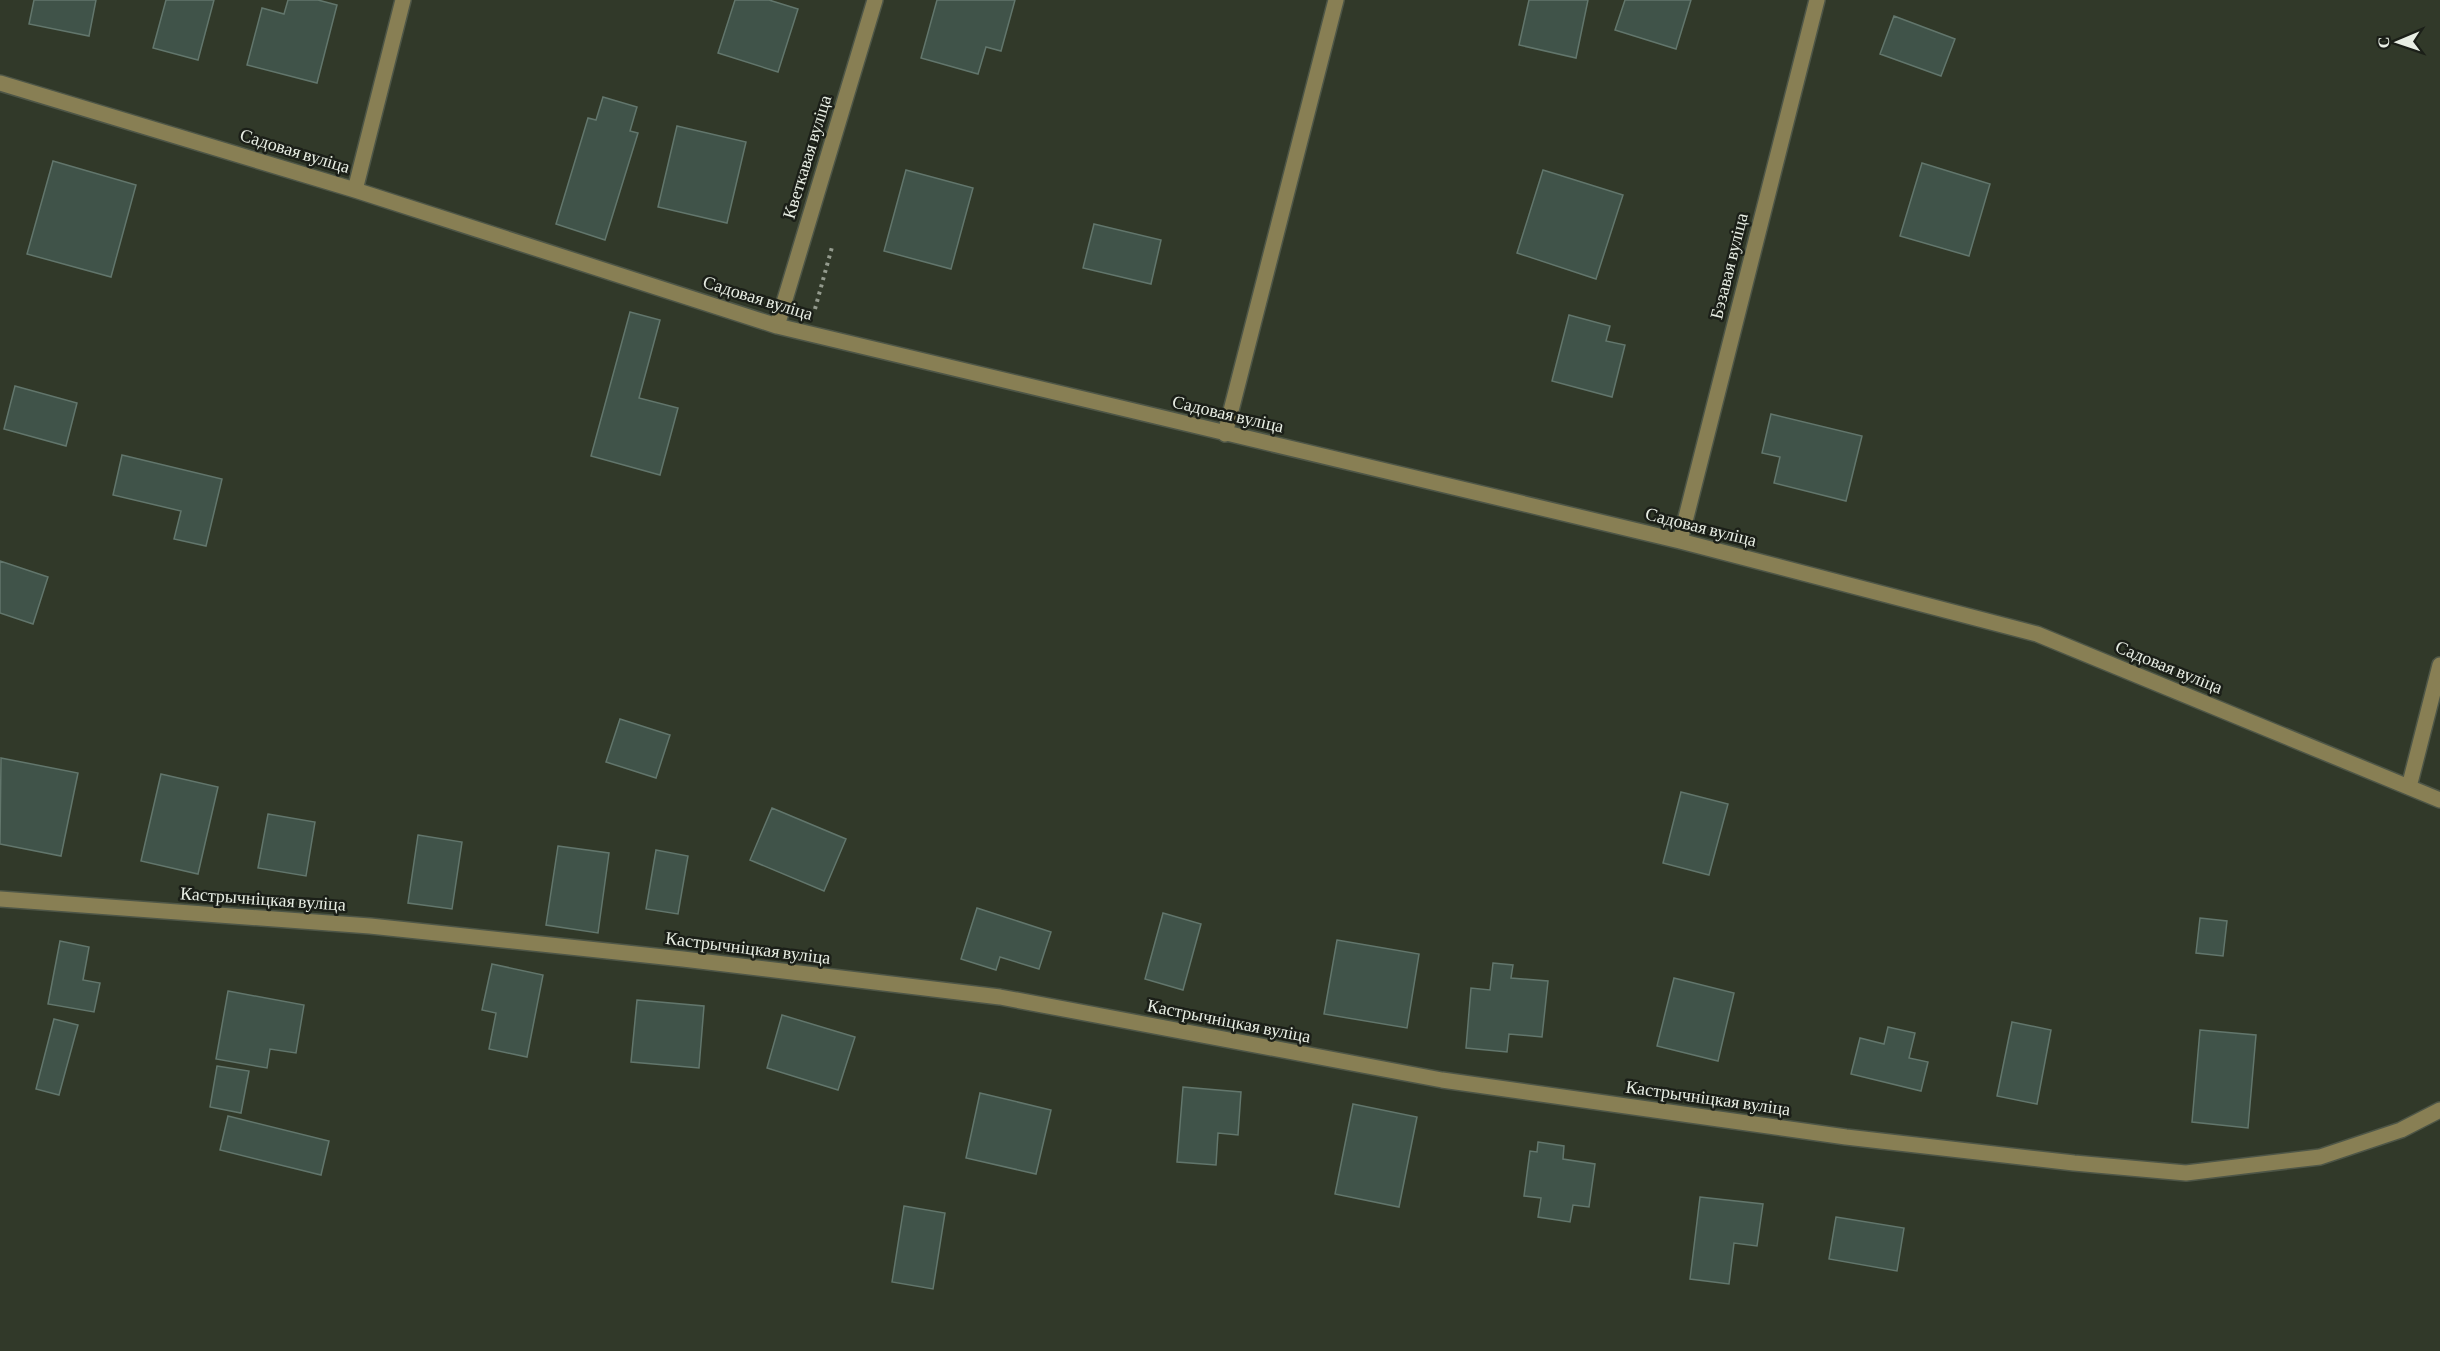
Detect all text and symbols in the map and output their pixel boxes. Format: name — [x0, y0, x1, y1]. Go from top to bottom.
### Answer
north arrow — [2368, 12, 2428, 72]
text: С — [2375, 36, 2392, 49]
street label: Кветкавая вуліца — [779, 93, 835, 221]
street label: Садовая вуліца — [238, 125, 352, 177]
street label: Бэзавая вуліца — [1706, 211, 1752, 321]
street label: Садовая вуліца — [701, 272, 815, 324]
street label: Садовая вуліца — [1170, 391, 1286, 437]
street label: Садовая вуліца — [1643, 504, 1759, 550]
street label: Садовая вуліца — [2113, 636, 2225, 698]
street label: Кастрычніцкая вуліца — [179, 883, 347, 915]
street label: Кастрычніцкая вуліца — [664, 928, 832, 968]
street label: Кастрычніцкая вуліца — [1146, 995, 1312, 1047]
street label: Кастрычніцкая вуліца — [1624, 1077, 1792, 1119]

